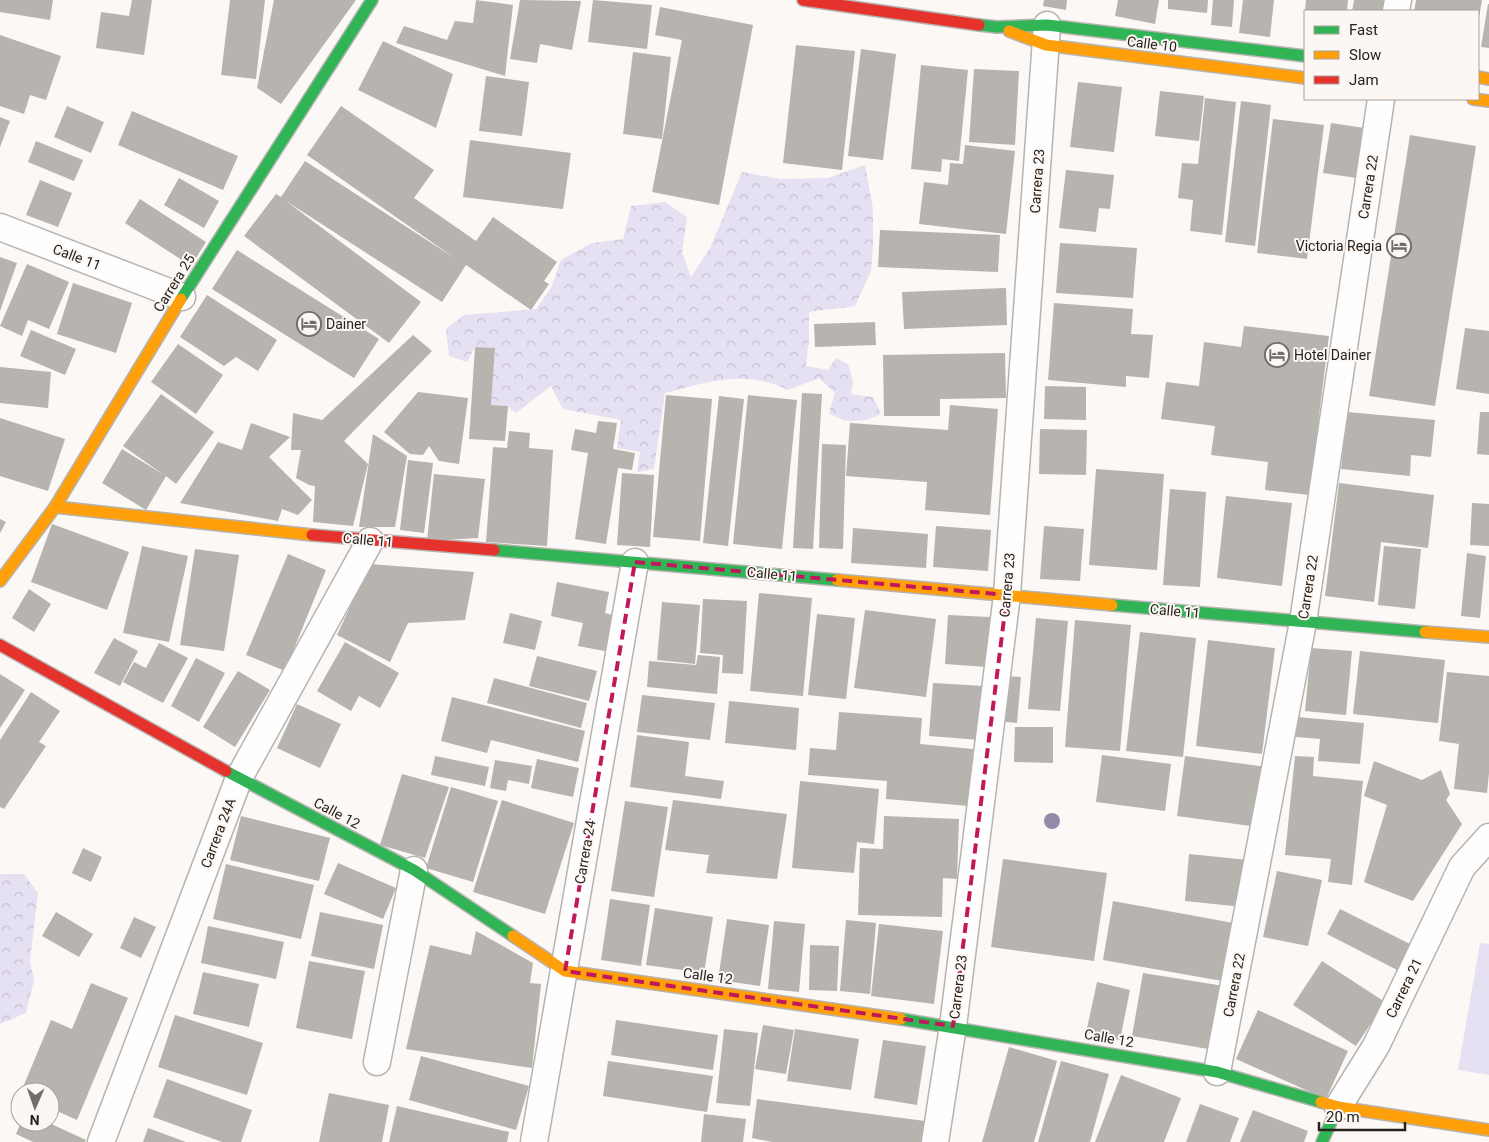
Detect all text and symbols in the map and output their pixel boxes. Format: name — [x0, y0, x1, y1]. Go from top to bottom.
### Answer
legend — [1304, 10, 1479, 100]
text: Fast — [1349, 21, 1378, 39]
street label: Calle 10 — [1126, 33, 1178, 55]
text: Slow — [1349, 46, 1381, 64]
text: Jam — [1349, 71, 1379, 89]
street label: Carrera 23 — [1027, 148, 1047, 214]
street label: Carrera 22 — [1355, 154, 1381, 220]
hotel icon: Victoria Regia — [1386, 233, 1412, 259]
place label: Victoria Regia — [1296, 238, 1382, 254]
street label: Calle 11 — [51, 241, 103, 273]
street label: Carrera 25 — [150, 251, 198, 315]
hotel icon: Dainer — [296, 311, 322, 337]
place label: Dainer — [326, 316, 366, 332]
hotel icon: Hotel Dainer — [1264, 342, 1290, 368]
place label: Hotel Dainer — [1294, 347, 1371, 363]
street label: Calle 11 — [342, 530, 394, 550]
street label: Carrera 23 — [996, 552, 1018, 618]
street label: Carrera 22 — [1295, 554, 1321, 620]
street label: Calle 11 — [746, 564, 798, 584]
street label: Calle 11 — [1149, 601, 1201, 621]
street label: Calle 12 — [311, 794, 363, 832]
street label: Carrera 24A — [197, 796, 239, 870]
street label: Carrera 24 — [571, 819, 599, 885]
street label: Carrera 22 — [1220, 952, 1248, 1018]
street label: Carrera 23 — [946, 954, 970, 1020]
street label: Carrera 21 — [1383, 955, 1425, 1021]
street label: Calle 12 — [682, 965, 734, 987]
street label: Calle 12 — [1083, 1026, 1135, 1050]
north arrow — [10, 1082, 60, 1132]
scale bar — [1319, 1100, 1405, 1132]
text: 20 m — [1326, 1108, 1360, 1126]
text: N — [29, 1112, 40, 1128]

